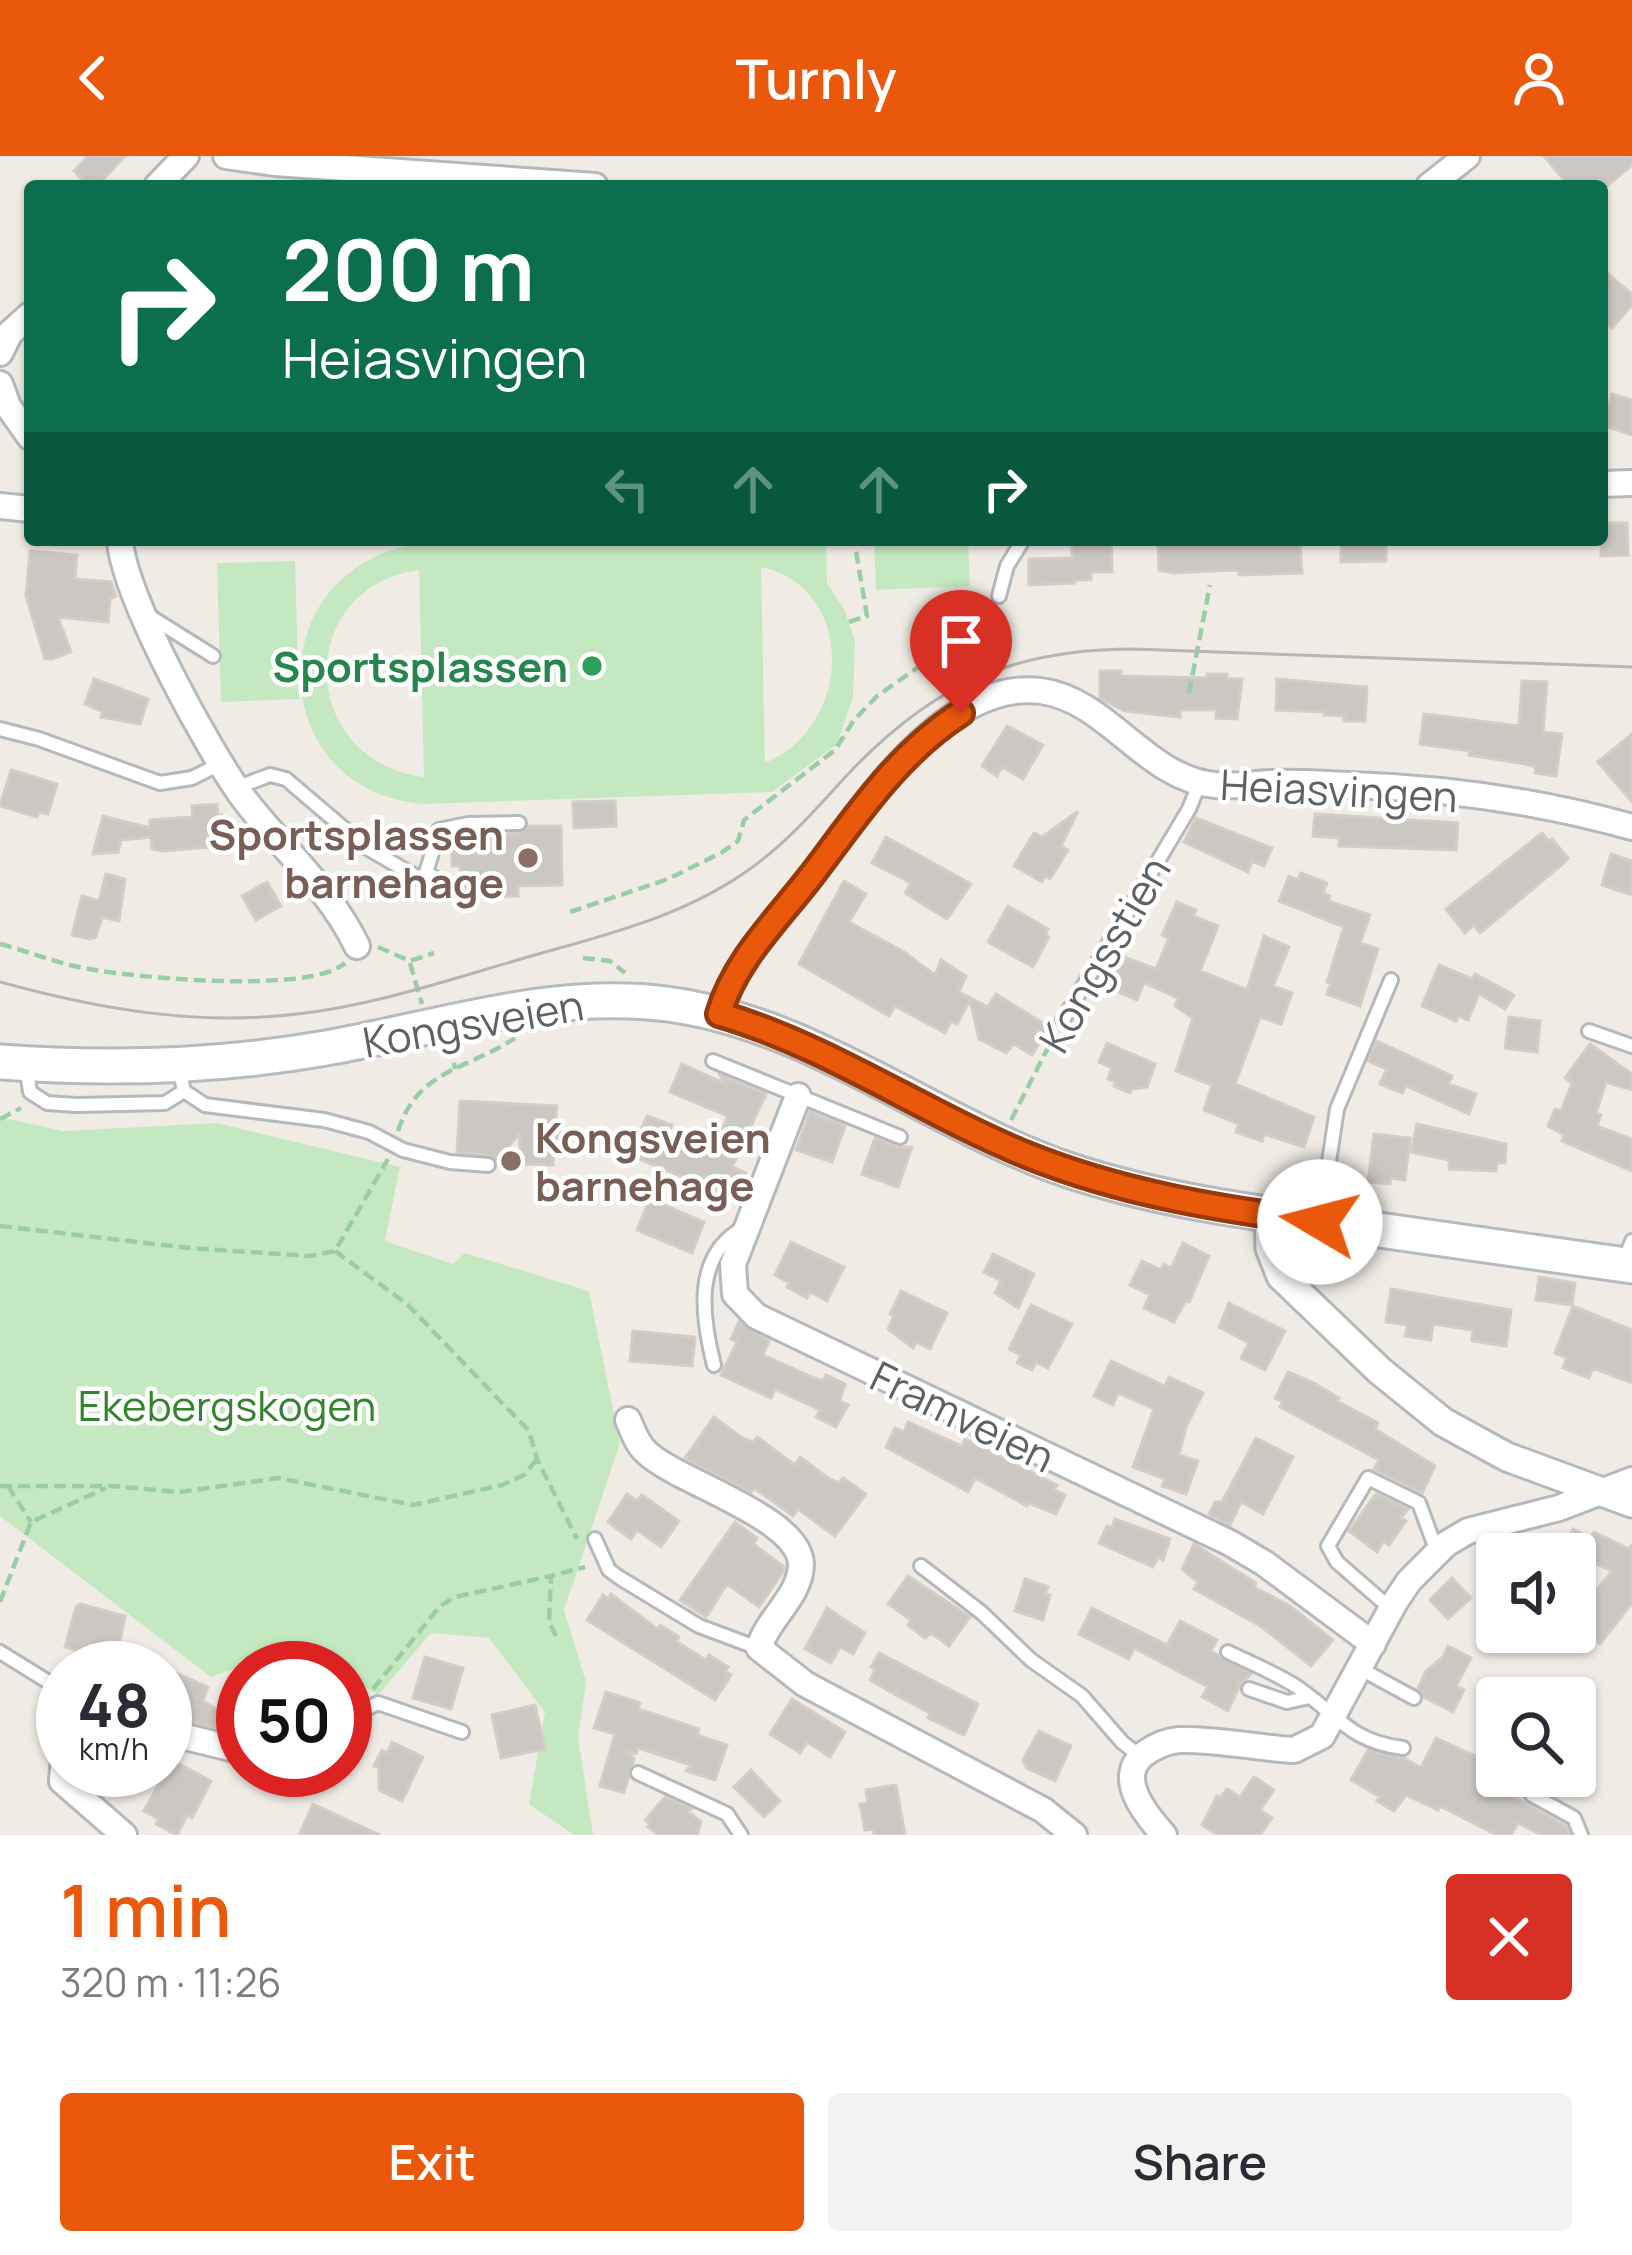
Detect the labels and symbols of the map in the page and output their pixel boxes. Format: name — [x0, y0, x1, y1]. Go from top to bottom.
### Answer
pin — [910, 590, 1012, 713]
place label: Sportsplassen — [273, 637, 568, 695]
marker: Sportsplassen — [579, 653, 605, 679]
street label: Heiasvingen — [1219, 755, 1459, 825]
place label: Sportsplassen barnehage — [209, 805, 504, 911]
marker: Sportsplassen barnehage — [515, 845, 541, 871]
street label: Kongsstien — [1025, 845, 1183, 1063]
street label: Kongsveien — [358, 975, 588, 1071]
place label: Kongsveien barnehage — [535, 1108, 771, 1214]
marker: Kongsveien barnehage — [498, 1148, 524, 1174]
position arrow — [1257, 1159, 1383, 1285]
street label: Framveien — [861, 1347, 1065, 1485]
park label: Ekebergskogen — [78, 1376, 376, 1434]
speed limit sign: 50 — [216, 1641, 372, 1797]

